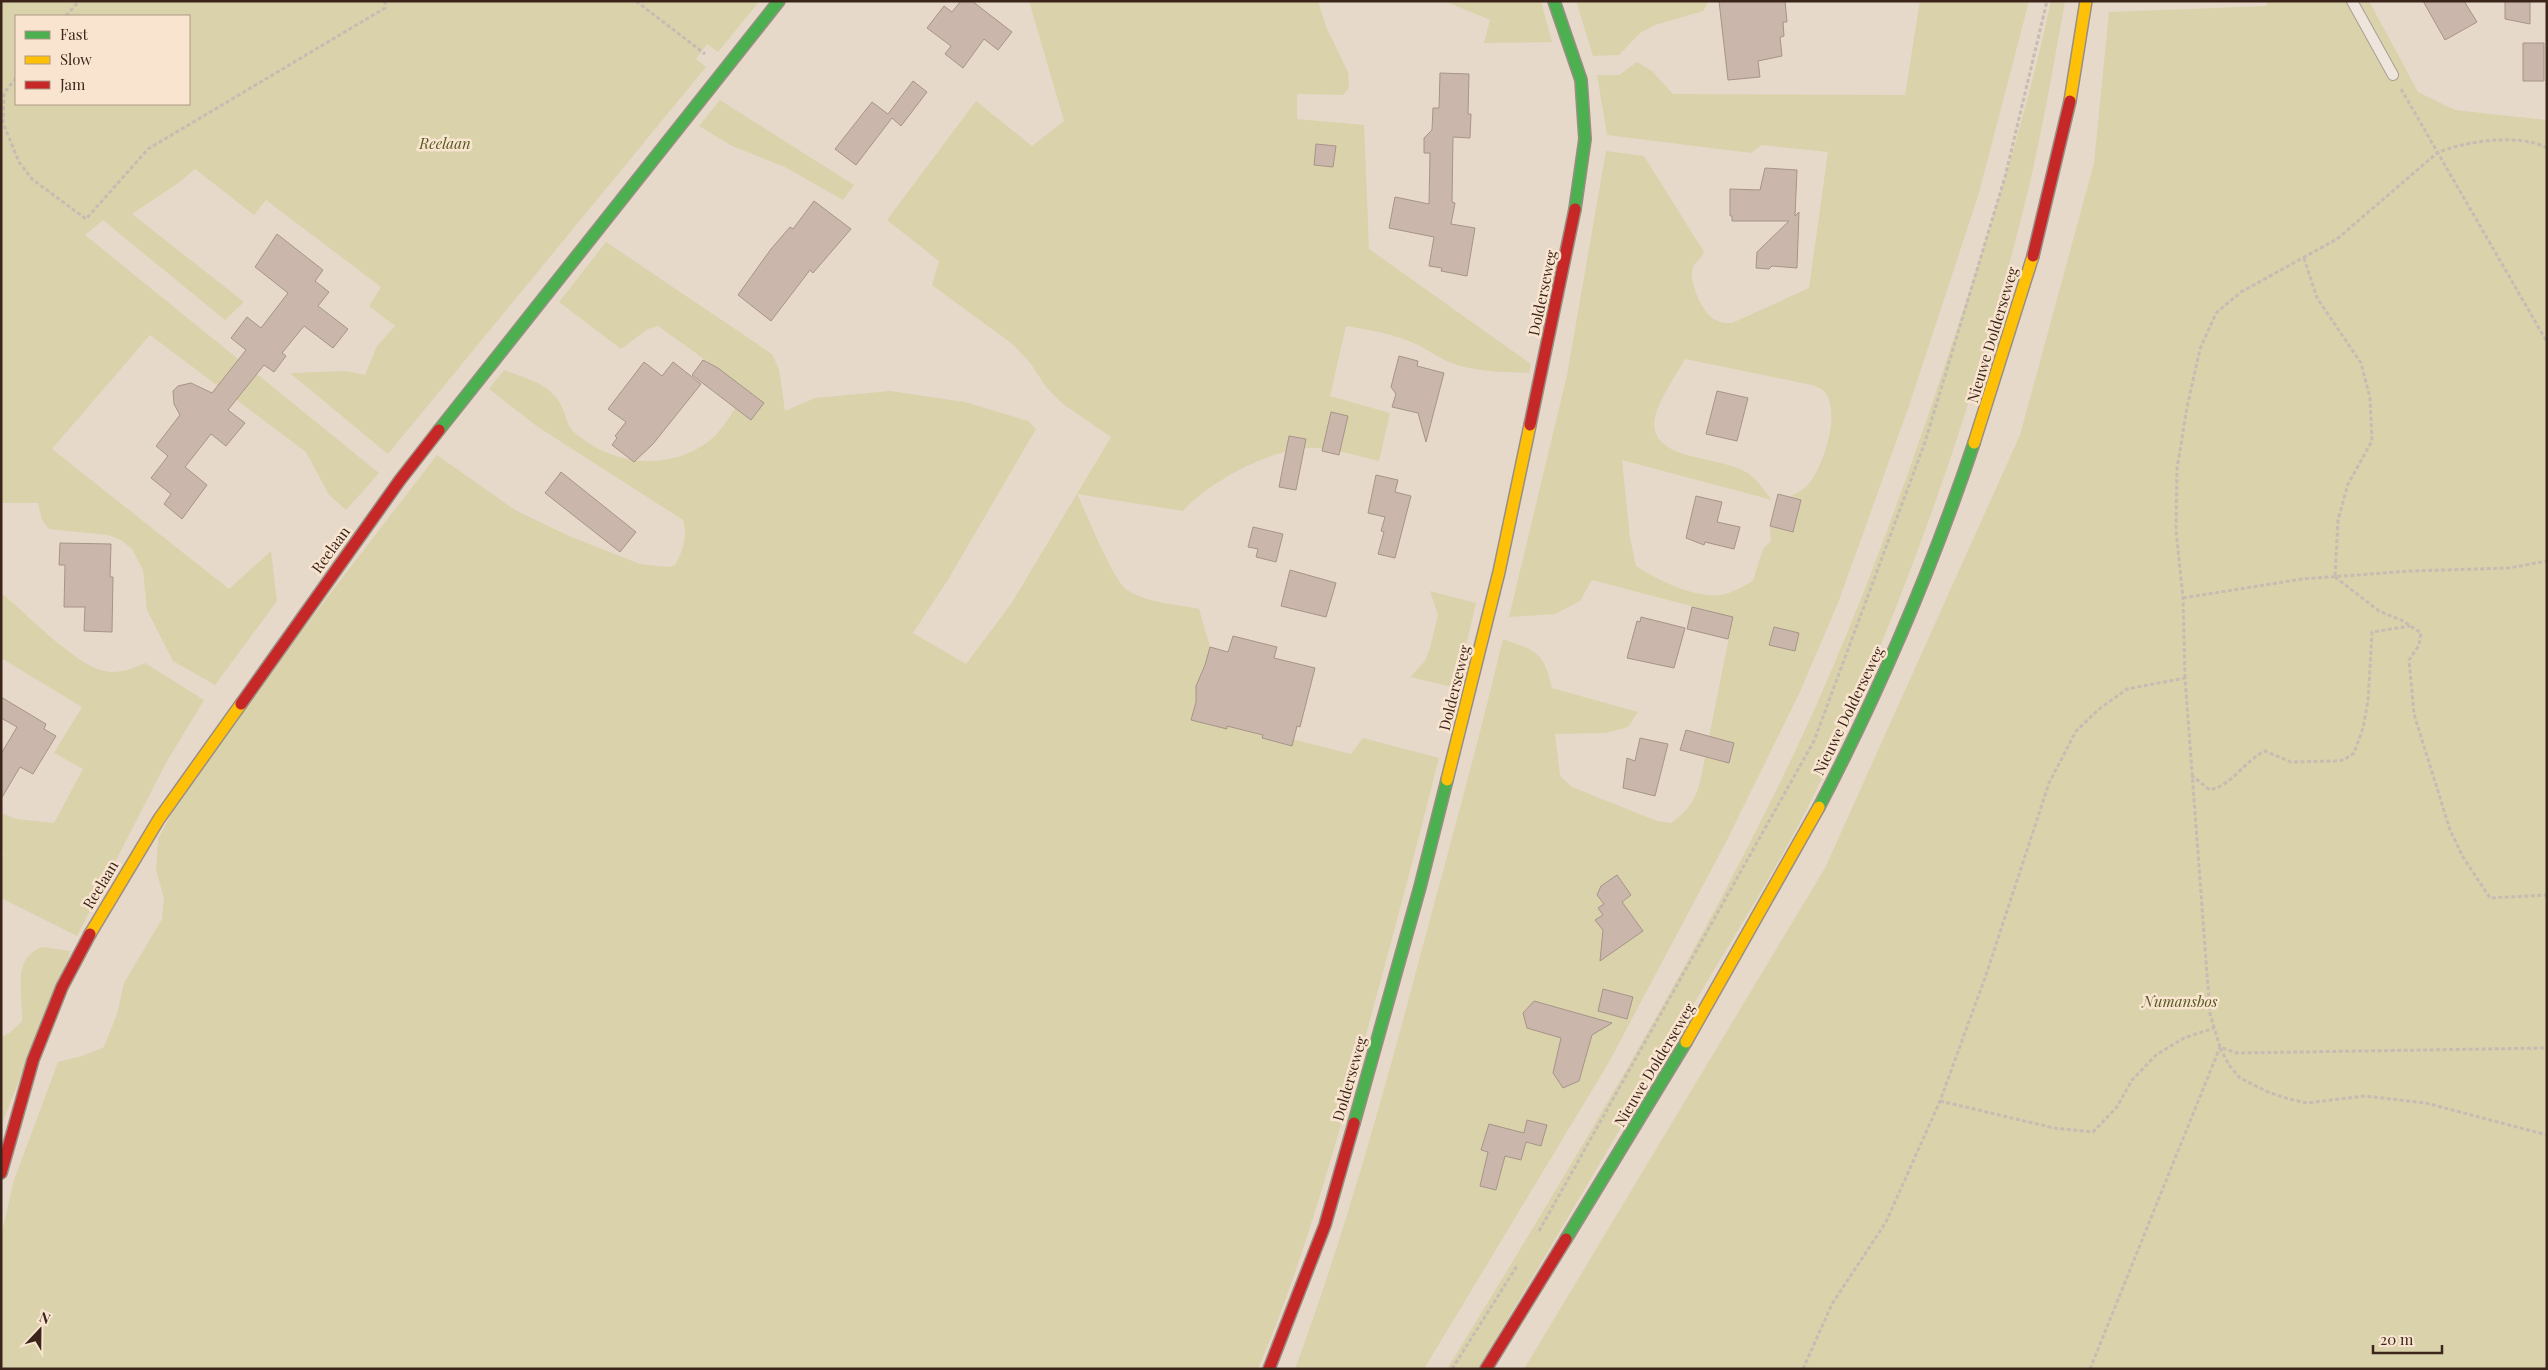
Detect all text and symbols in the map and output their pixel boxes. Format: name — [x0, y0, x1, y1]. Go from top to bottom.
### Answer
legend — [15, 15, 190, 105]
text: Fast — [60, 24, 89, 44]
text: Slow — [60, 49, 92, 69]
text: Jam — [59, 74, 86, 94]
park label: Reelaan — [418, 133, 471, 153]
street label: Dolderseweg — [1523, 248, 1561, 338]
street label: Nieuwe Dolderseweg — [1962, 264, 2022, 405]
street label: Reelaan — [306, 522, 354, 577]
street label: Dolderseweg — [1434, 643, 1474, 732]
street label: Nieuwe Dolderseweg — [1808, 643, 1888, 778]
street label: Reelaan — [78, 857, 122, 912]
park label: Numansbos — [2140, 991, 2218, 1011]
street label: Nieuwe Dolderseweg — [1609, 999, 1699, 1130]
street label: Dolderseweg — [1327, 1034, 1371, 1123]
north arrow — [15, 1305, 65, 1355]
text: N — [37, 1307, 53, 1328]
scale bar — [2373, 1322, 2442, 1354]
text: 20 m — [2380, 1329, 2414, 1349]

